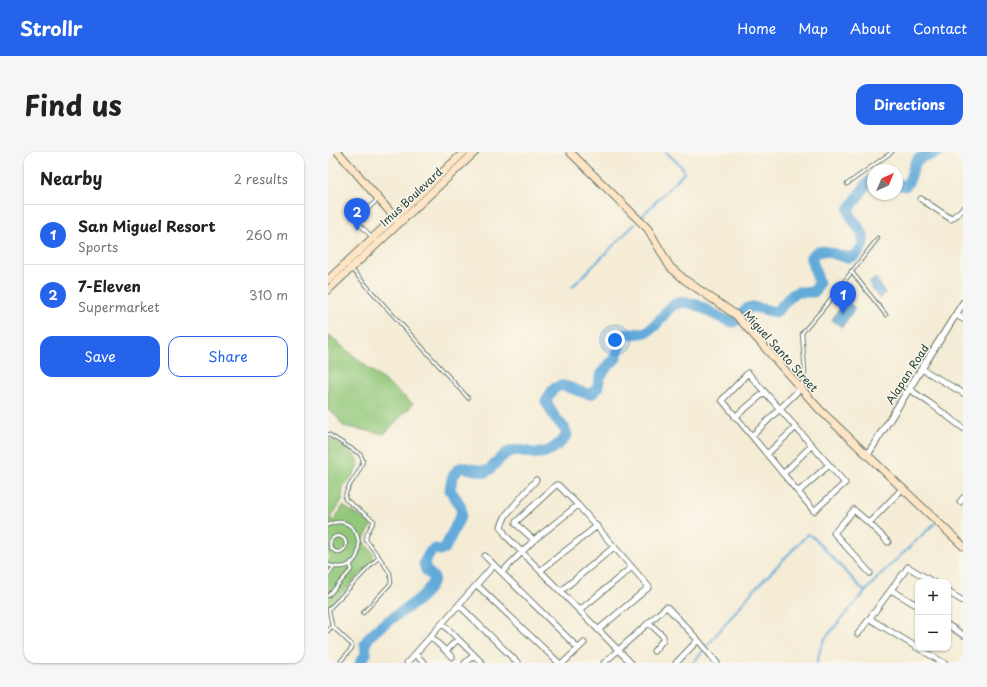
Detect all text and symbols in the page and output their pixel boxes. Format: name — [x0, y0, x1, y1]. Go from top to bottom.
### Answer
text: Strollr — [20, 14, 83, 42]
text: Home — [737, 18, 776, 39]
text: Map — [798, 18, 828, 39]
text: About — [850, 18, 891, 39]
text: Contact — [913, 18, 967, 39]
text: Find us — [24, 83, 122, 126]
button: Directions — [856, 84, 963, 125]
street label: Imus Boulevard — [376, 163, 446, 231]
north arrow — [867, 164, 903, 200]
text: Nearby — [40, 165, 102, 191]
text: 2 results — [234, 169, 288, 188]
pin: 2 — [344, 198, 370, 231]
text: San Miguel Resort — [78, 214, 216, 237]
text: 1 — [50, 225, 56, 244]
text: 260 m — [246, 225, 288, 244]
text: Sports — [78, 237, 118, 256]
text: 7-Eleven — [78, 274, 141, 297]
pin: 1 — [830, 281, 856, 314]
text: 2 — [48, 285, 58, 304]
text: 310 m — [249, 285, 288, 304]
text: Supermarket — [78, 297, 160, 316]
street label: Miguel Santo Street — [740, 306, 823, 396]
your location — [605, 330, 625, 350]
button: Save — [40, 336, 160, 377]
button: Share — [168, 336, 288, 377]
street label: Alapan Road — [881, 341, 933, 407]
map controls — [915, 579, 951, 651]
button: + — [915, 579, 951, 615]
button: − — [915, 615, 951, 651]

